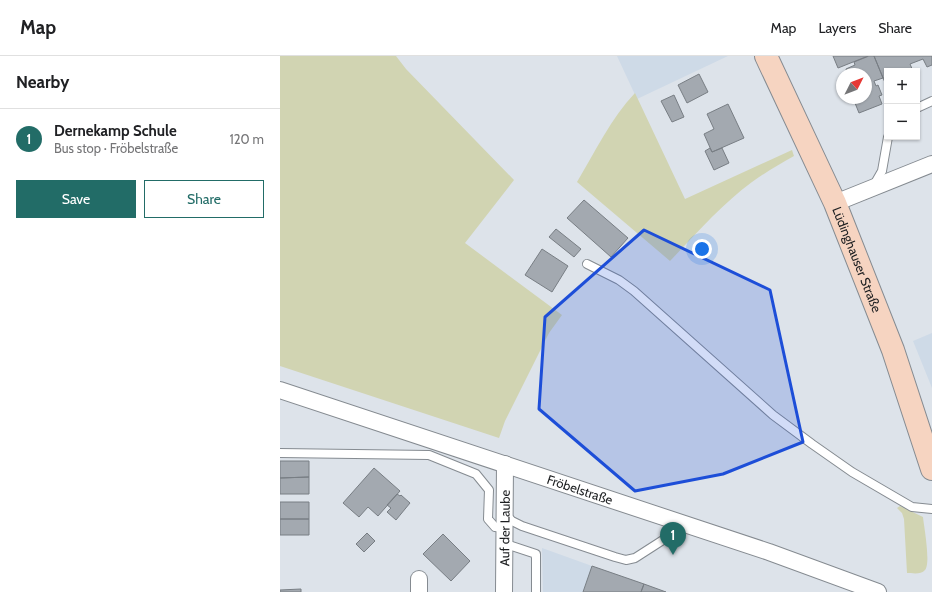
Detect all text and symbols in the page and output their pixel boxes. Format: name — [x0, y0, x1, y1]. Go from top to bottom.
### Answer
text: Map — [20, 16, 56, 39]
text: Map — [771, 19, 796, 37]
text: Layers — [818, 19, 856, 37]
text: Share — [878, 19, 912, 37]
north arrow — [836, 68, 872, 104]
map controls — [884, 68, 920, 140]
button: + — [884, 68, 920, 104]
text: Nearby — [16, 72, 69, 92]
button: − — [884, 104, 920, 140]
text: Dernekamp Schule — [54, 122, 177, 140]
text: 1 — [27, 131, 31, 147]
text: 120 m — [230, 131, 264, 147]
text: Bus stop · Fröbelstraße — [54, 140, 178, 156]
button: Save — [16, 180, 136, 218]
button: Share — [144, 180, 264, 218]
street label: Lüdinghauser Straße — [829, 204, 885, 315]
your location — [692, 239, 712, 259]
street label: Fröbelstraße — [545, 471, 615, 508]
street label: Auf der Laube — [496, 489, 513, 566]
pin: 1 — [660, 522, 686, 555]

